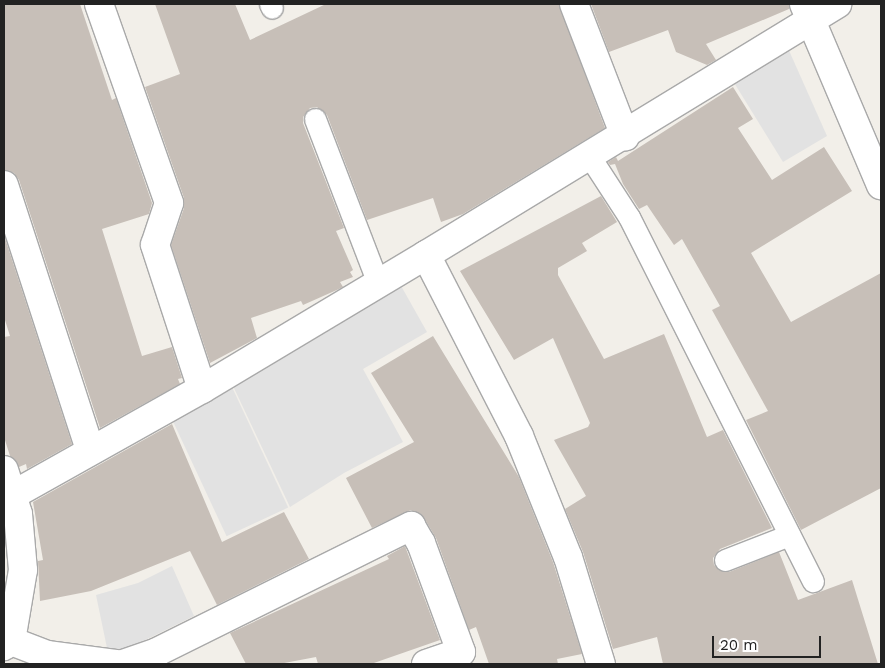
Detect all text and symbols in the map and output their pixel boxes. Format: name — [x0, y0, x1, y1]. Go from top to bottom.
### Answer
scale bar — [715, 626, 824, 658]
text: 20 m — [720, 636, 758, 654]

